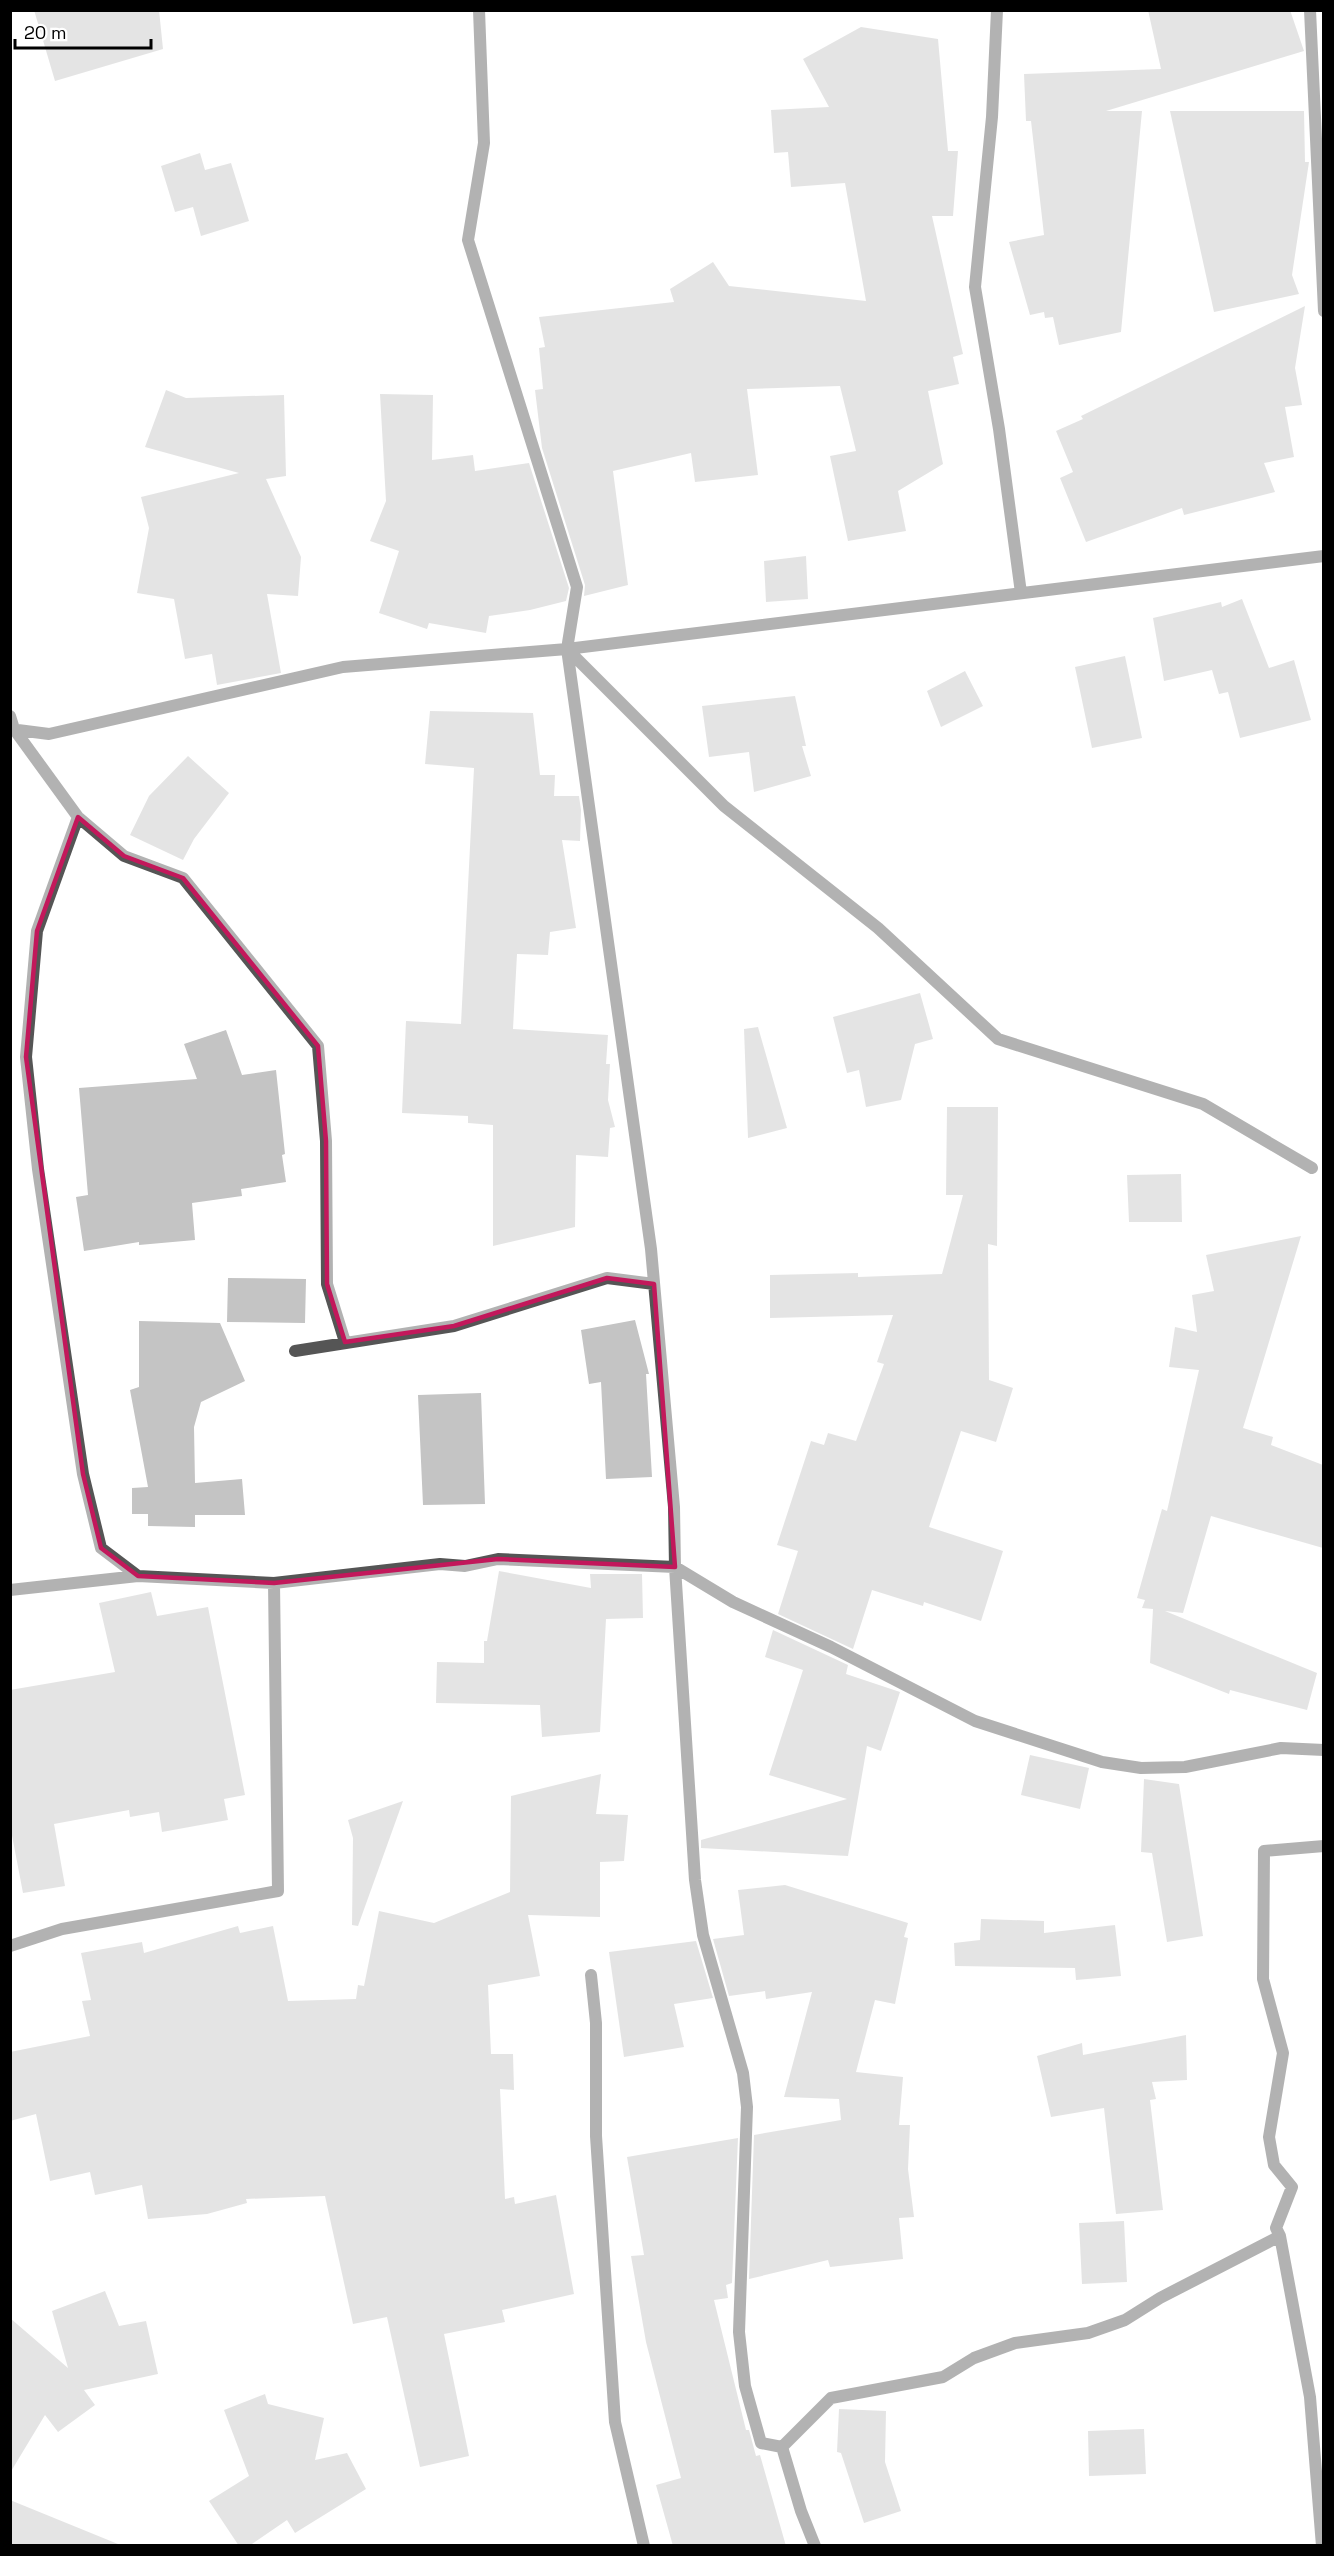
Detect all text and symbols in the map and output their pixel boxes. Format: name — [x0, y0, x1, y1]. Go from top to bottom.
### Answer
scale bar — [15, 12, 152, 50]
text: 20 m — [24, 21, 67, 44]

